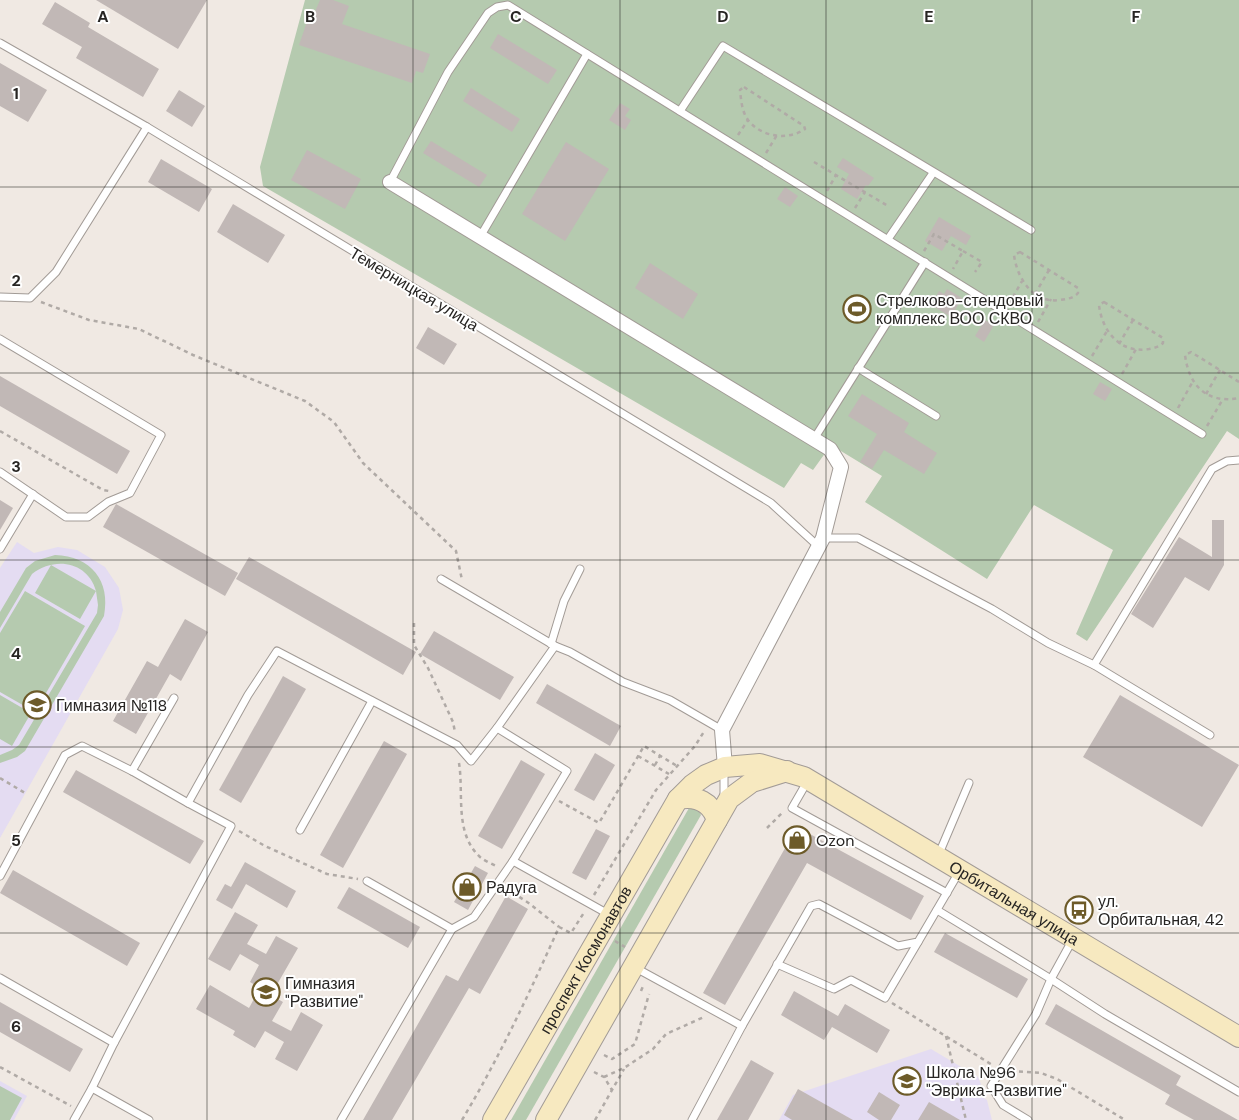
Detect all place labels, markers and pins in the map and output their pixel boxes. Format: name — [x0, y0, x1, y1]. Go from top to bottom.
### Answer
place label: Стрелково-стендовый комплекс ВОО СКВО — [876, 290, 1044, 329]
sports icon: Стрелково-стендовый комплекс ВОО СКВО — [842, 294, 872, 324]
school or university icon: Гимназия №118 — [22, 690, 52, 720]
place label: Гимназия №118 — [56, 695, 167, 716]
shop icon: Ozon — [782, 825, 812, 855]
place label: Ozon — [816, 830, 854, 851]
shop icon: Радуга — [452, 872, 482, 902]
place label: Радуга — [486, 877, 537, 898]
place label: ул. Орбитальная, 42 — [1098, 891, 1224, 930]
bus stop icon: ул. Орбитальная, 42 — [1064, 895, 1094, 925]
place label: Гимназия "Развитие" — [285, 973, 363, 1012]
school or university icon: Гимназия "Развитие" — [251, 977, 281, 1007]
place label: Школа №96 "Эврика-Развитие" — [926, 1062, 1067, 1101]
school or university icon: Школа №96 "Эврика-Развитие" — [892, 1066, 922, 1096]

